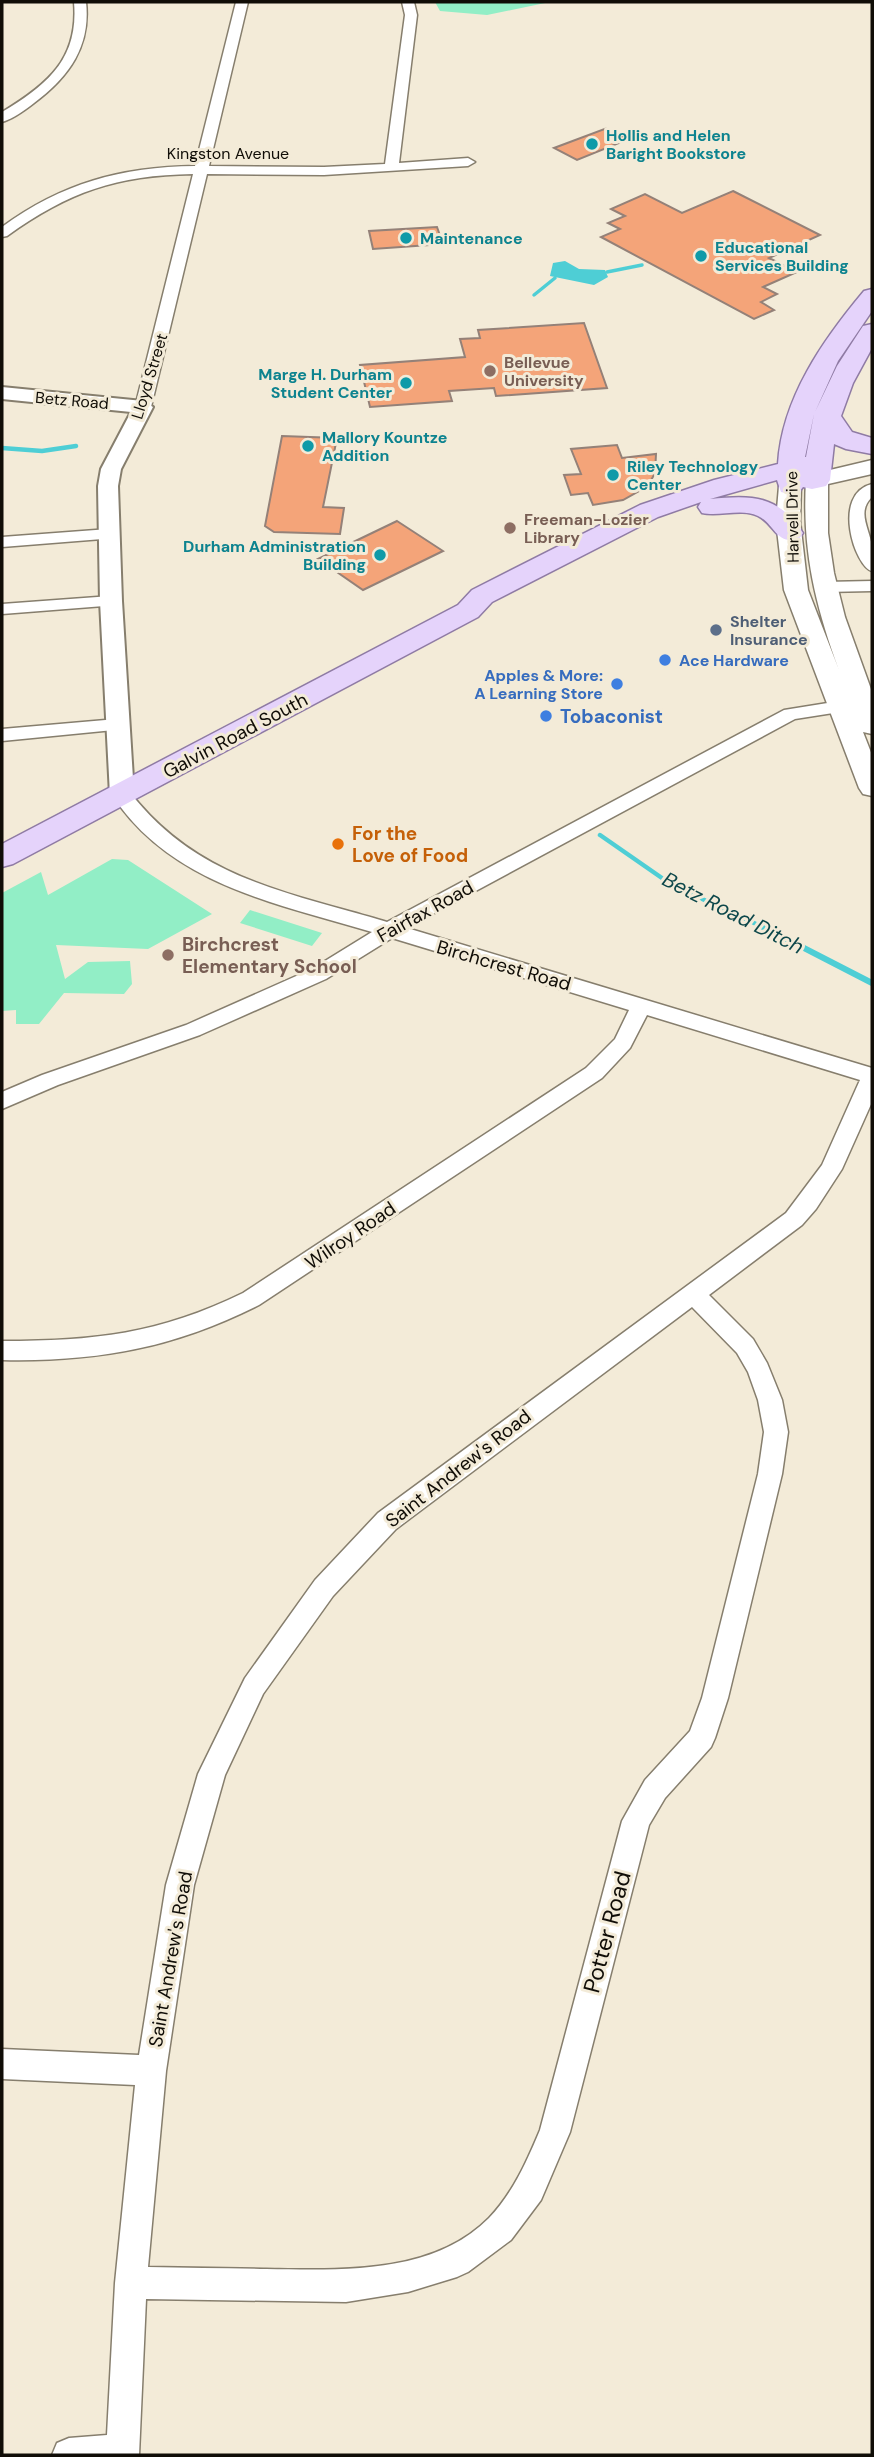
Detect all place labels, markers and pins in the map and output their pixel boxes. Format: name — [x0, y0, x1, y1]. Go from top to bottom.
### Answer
place label: Hollis and Helen Baright Bookstore — [606, 125, 746, 164]
marker: Hollis and Helen Baright Bookstore — [584, 136, 600, 152]
place label: Maintenance — [420, 228, 523, 249]
marker: Maintenance — [398, 230, 414, 246]
place label: Educational Services Building — [715, 237, 849, 276]
marker: Educational Services Building — [693, 248, 709, 264]
place label: Bellevue University — [504, 352, 584, 391]
marker: Bellevue University — [482, 363, 498, 379]
place label: Marge H. Durham Student Center — [258, 364, 392, 403]
marker: Marge H. Durham Student Center — [398, 375, 414, 391]
place label: Mallory Kountze Addition — [322, 427, 447, 466]
marker: Mallory Kountze Addition — [300, 438, 316, 454]
place label: Riley Technology Center — [627, 456, 758, 495]
marker: Riley Technology Center — [605, 467, 621, 483]
place label: Freeman-Lozier Library — [524, 509, 649, 548]
marker: Freeman-Lozier Library — [502, 520, 518, 536]
place label: Durham Administration Building — [183, 536, 366, 575]
marker: Durham Administration Building — [372, 547, 388, 563]
place label: Shelter Insurance — [730, 611, 808, 650]
marker: Shelter Insurance — [708, 622, 724, 638]
place label: Ace Hardware — [679, 650, 789, 671]
marker: Ace Hardware — [657, 652, 673, 668]
place label: Apples & More: A Learning Store — [474, 665, 603, 704]
marker: Apples & More: A Learning Store — [609, 676, 625, 692]
place label: Tobaconist — [560, 704, 663, 729]
marker: Tobaconist — [538, 708, 554, 724]
place label: For the Love of Food — [352, 821, 468, 868]
marker: For the Love of Food — [330, 836, 346, 852]
place label: Birchcrest Elementary School — [182, 932, 357, 979]
marker: Birchcrest Elementary School — [160, 947, 176, 963]

